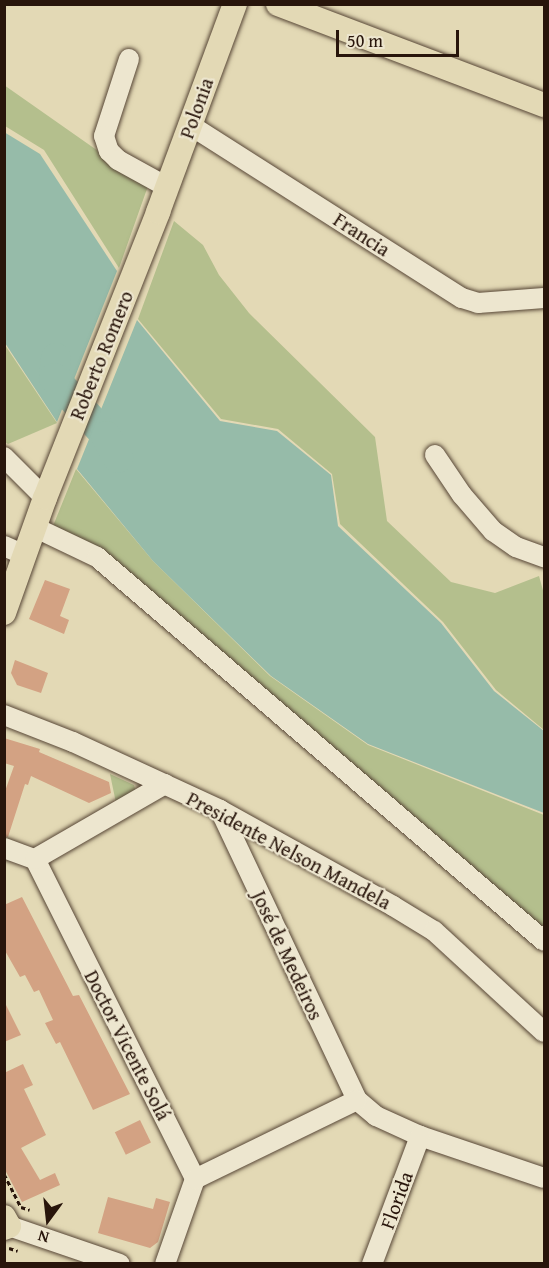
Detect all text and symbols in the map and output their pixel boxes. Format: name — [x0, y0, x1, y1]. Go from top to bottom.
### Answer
scale bar — [339, 18, 462, 56]
text: 50 m — [347, 27, 383, 54]
street label: Polonia — [174, 74, 218, 142]
street label: Francia — [329, 207, 395, 261]
street label: Roberto Romero — [64, 287, 138, 423]
street label: Presidente Nelson Mandela — [183, 786, 395, 914]
street label: José de Medeiros — [247, 886, 329, 1024]
street label: Doctor Vicente Solá — [80, 966, 176, 1124]
street label: Florida — [375, 1168, 417, 1232]
north arrow — [18, 1190, 78, 1250]
text: N — [35, 1224, 52, 1250]

